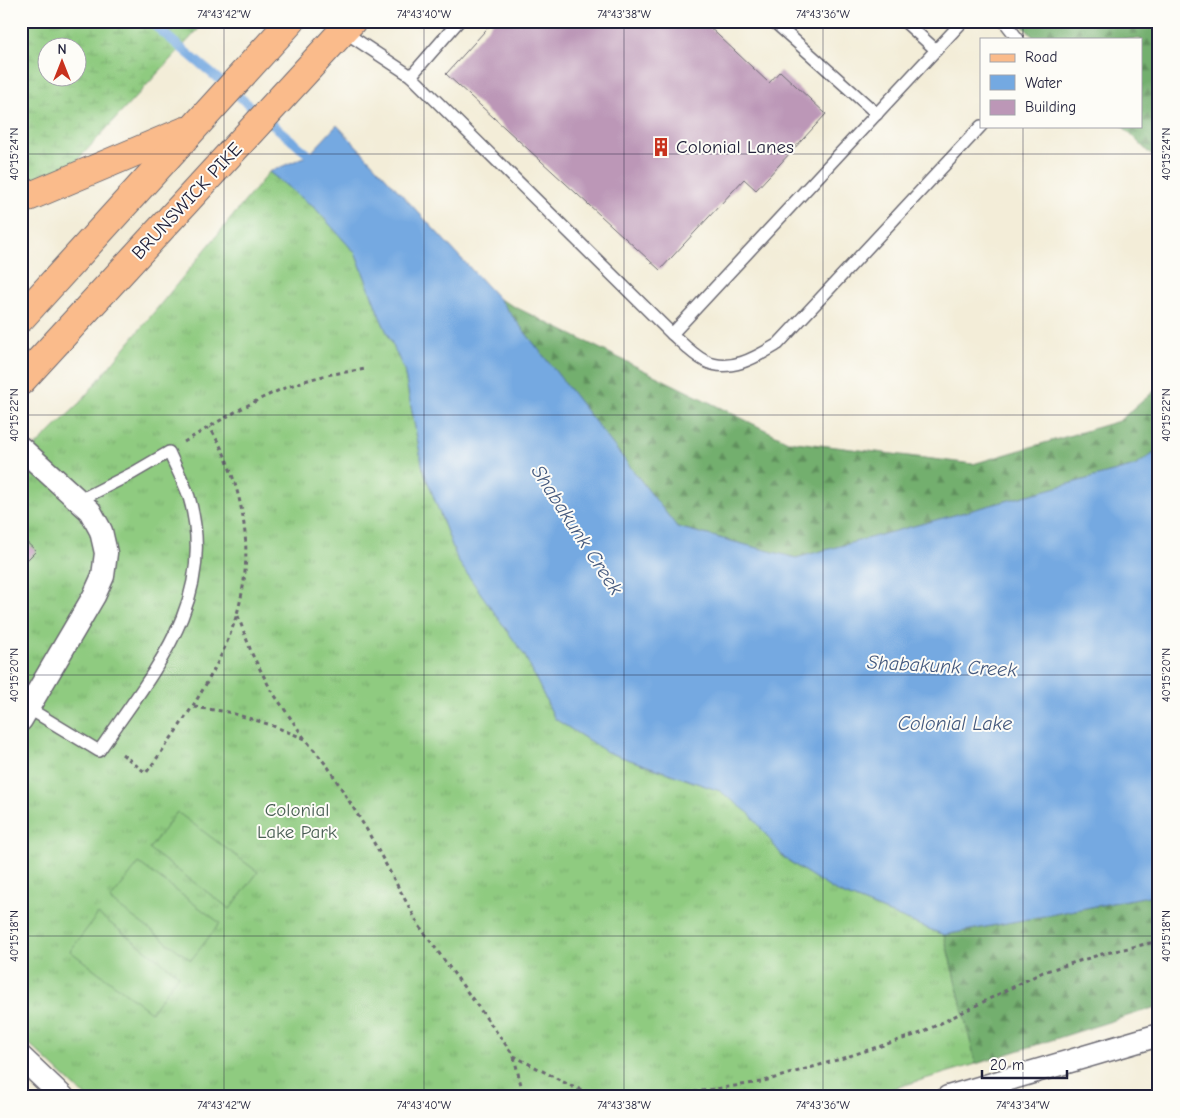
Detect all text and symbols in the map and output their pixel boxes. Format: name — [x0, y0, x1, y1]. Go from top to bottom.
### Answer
text: 74°43'42"W — [197, 7, 251, 21]
text: 74°43'40"W — [397, 7, 452, 21]
text: 74°43'38"W — [597, 7, 651, 21]
text: 74°43'36"W — [796, 7, 851, 21]
north arrow — [38, 38, 88, 88]
legend — [980, 38, 1142, 128]
text: N — [57, 41, 67, 58]
text: Road — [1025, 48, 1057, 66]
text: Water — [1025, 74, 1062, 92]
text: Building — [1025, 98, 1076, 116]
text: 40°15'24"N — [7, 128, 21, 180]
text: 40°15'24"N — [1159, 128, 1173, 180]
building icon: Colonial Lanes — [650, 136, 672, 158]
place label: Colonial Lanes — [676, 136, 794, 158]
street label: BRUNSWICK PIKE — [127, 138, 247, 264]
text: 40°15'22"N — [7, 388, 21, 442]
text: 40°15'22"N — [1159, 388, 1173, 442]
water label: Shabakunk Creek — [526, 461, 628, 599]
text: 40°15'20"N — [7, 648, 21, 702]
text: 40°15'20"N — [1159, 648, 1173, 702]
water label: Shabakunk Creek — [866, 651, 1018, 681]
water label: Colonial Lake — [898, 712, 1012, 735]
park label: Colonial Lake Park — [257, 799, 338, 843]
text: 40°15'18"N — [7, 910, 21, 962]
text: 40°15'18"N — [1159, 910, 1173, 962]
scale bar — [982, 1048, 1068, 1080]
text: 20 m — [990, 1056, 1024, 1074]
text: 74°43'42"W — [197, 1098, 251, 1112]
text: 74°43'40"W — [397, 1098, 452, 1112]
text: 74°43'38"W — [597, 1098, 651, 1112]
text: 74°43'36"W — [796, 1098, 851, 1112]
text: 74°43'34"W — [996, 1098, 1050, 1112]

